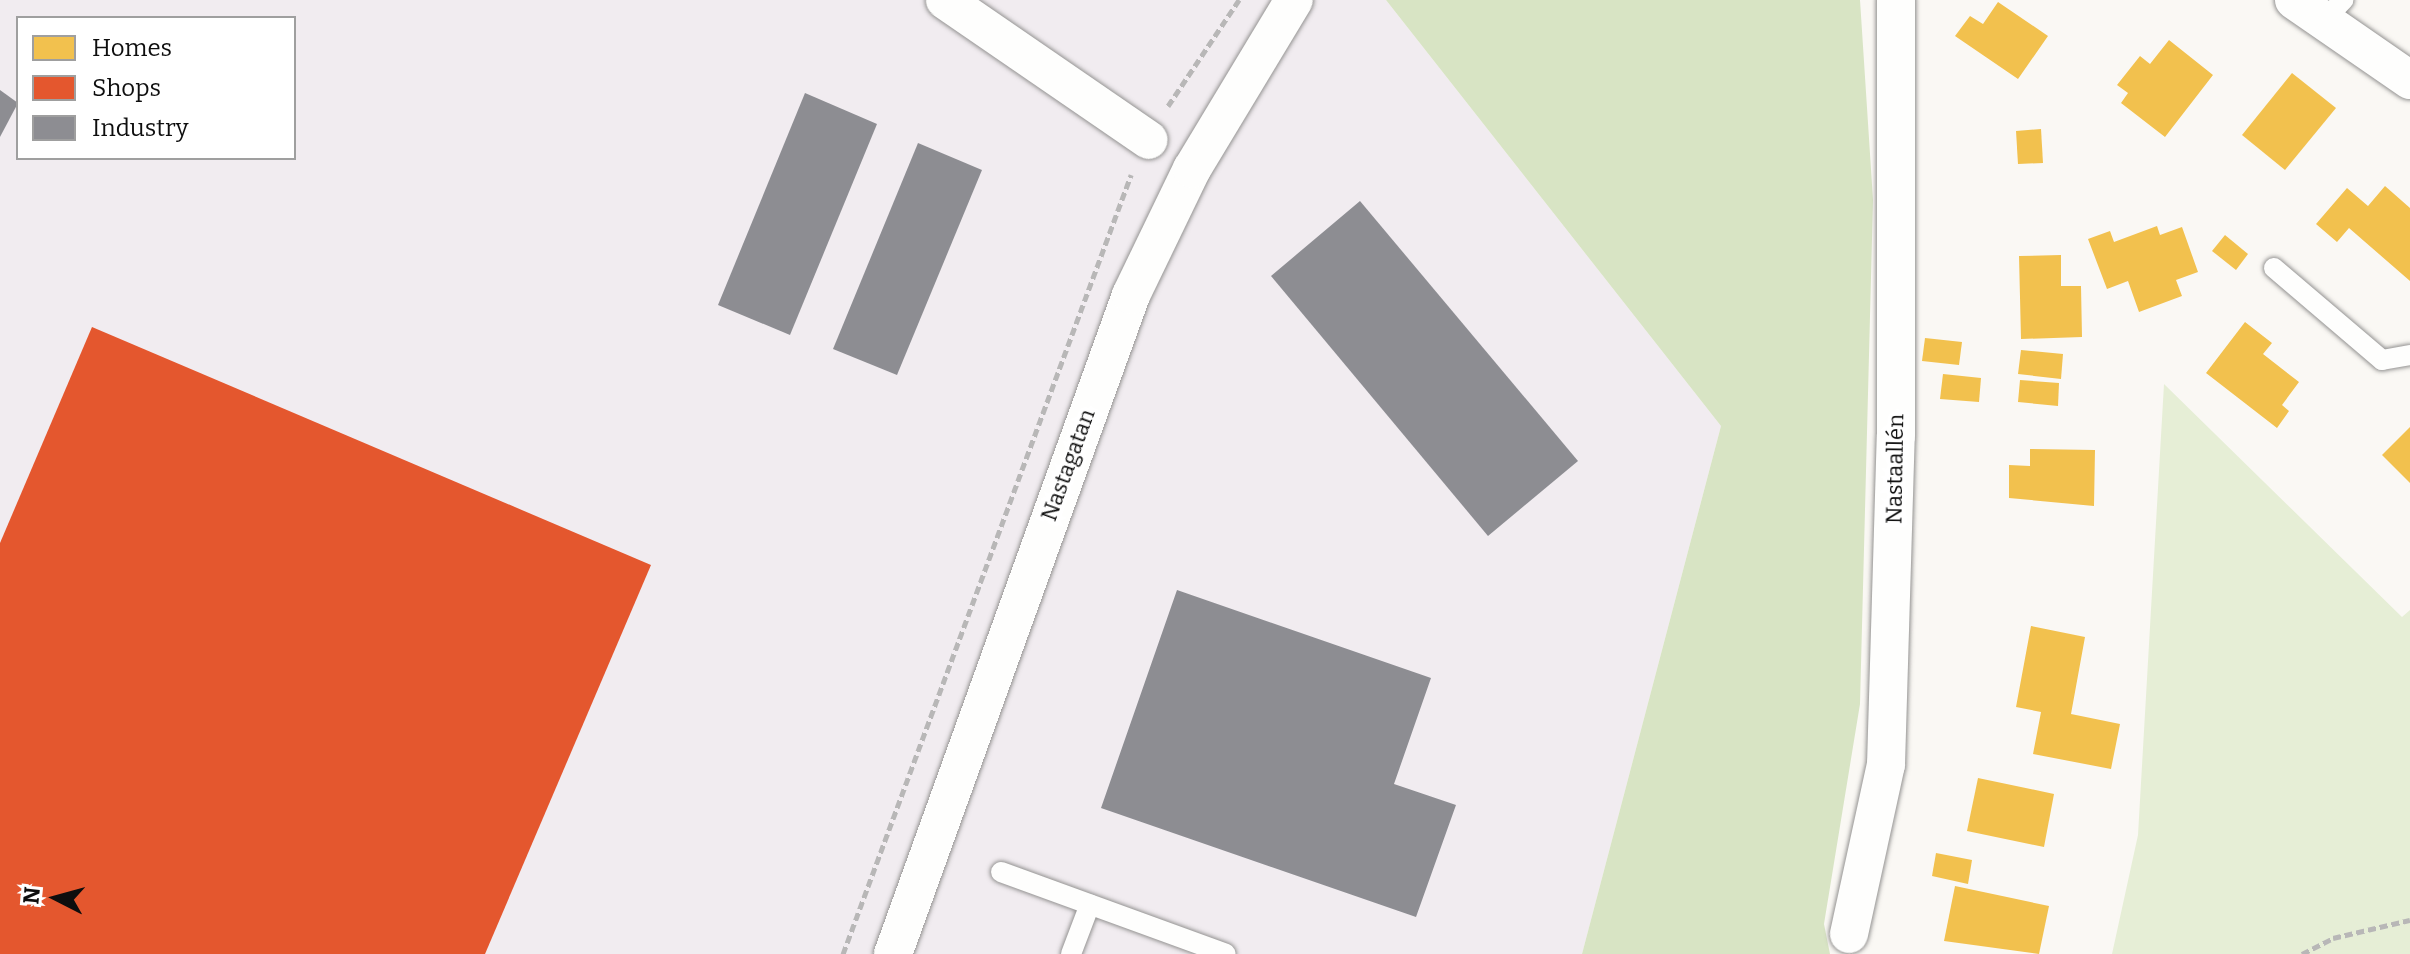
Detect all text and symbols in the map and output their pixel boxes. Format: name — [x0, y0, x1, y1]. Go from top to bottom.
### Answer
legend — [16, 16, 296, 160]
text: Homes — [92, 34, 172, 62]
text: Shops — [92, 74, 161, 102]
text: Industry — [92, 114, 189, 142]
street label: Nastagatan — [1036, 405, 1100, 525]
street label: Nastaallén — [1881, 414, 1909, 524]
north arrow — [16, 858, 96, 938]
text: N — [17, 886, 46, 905]

